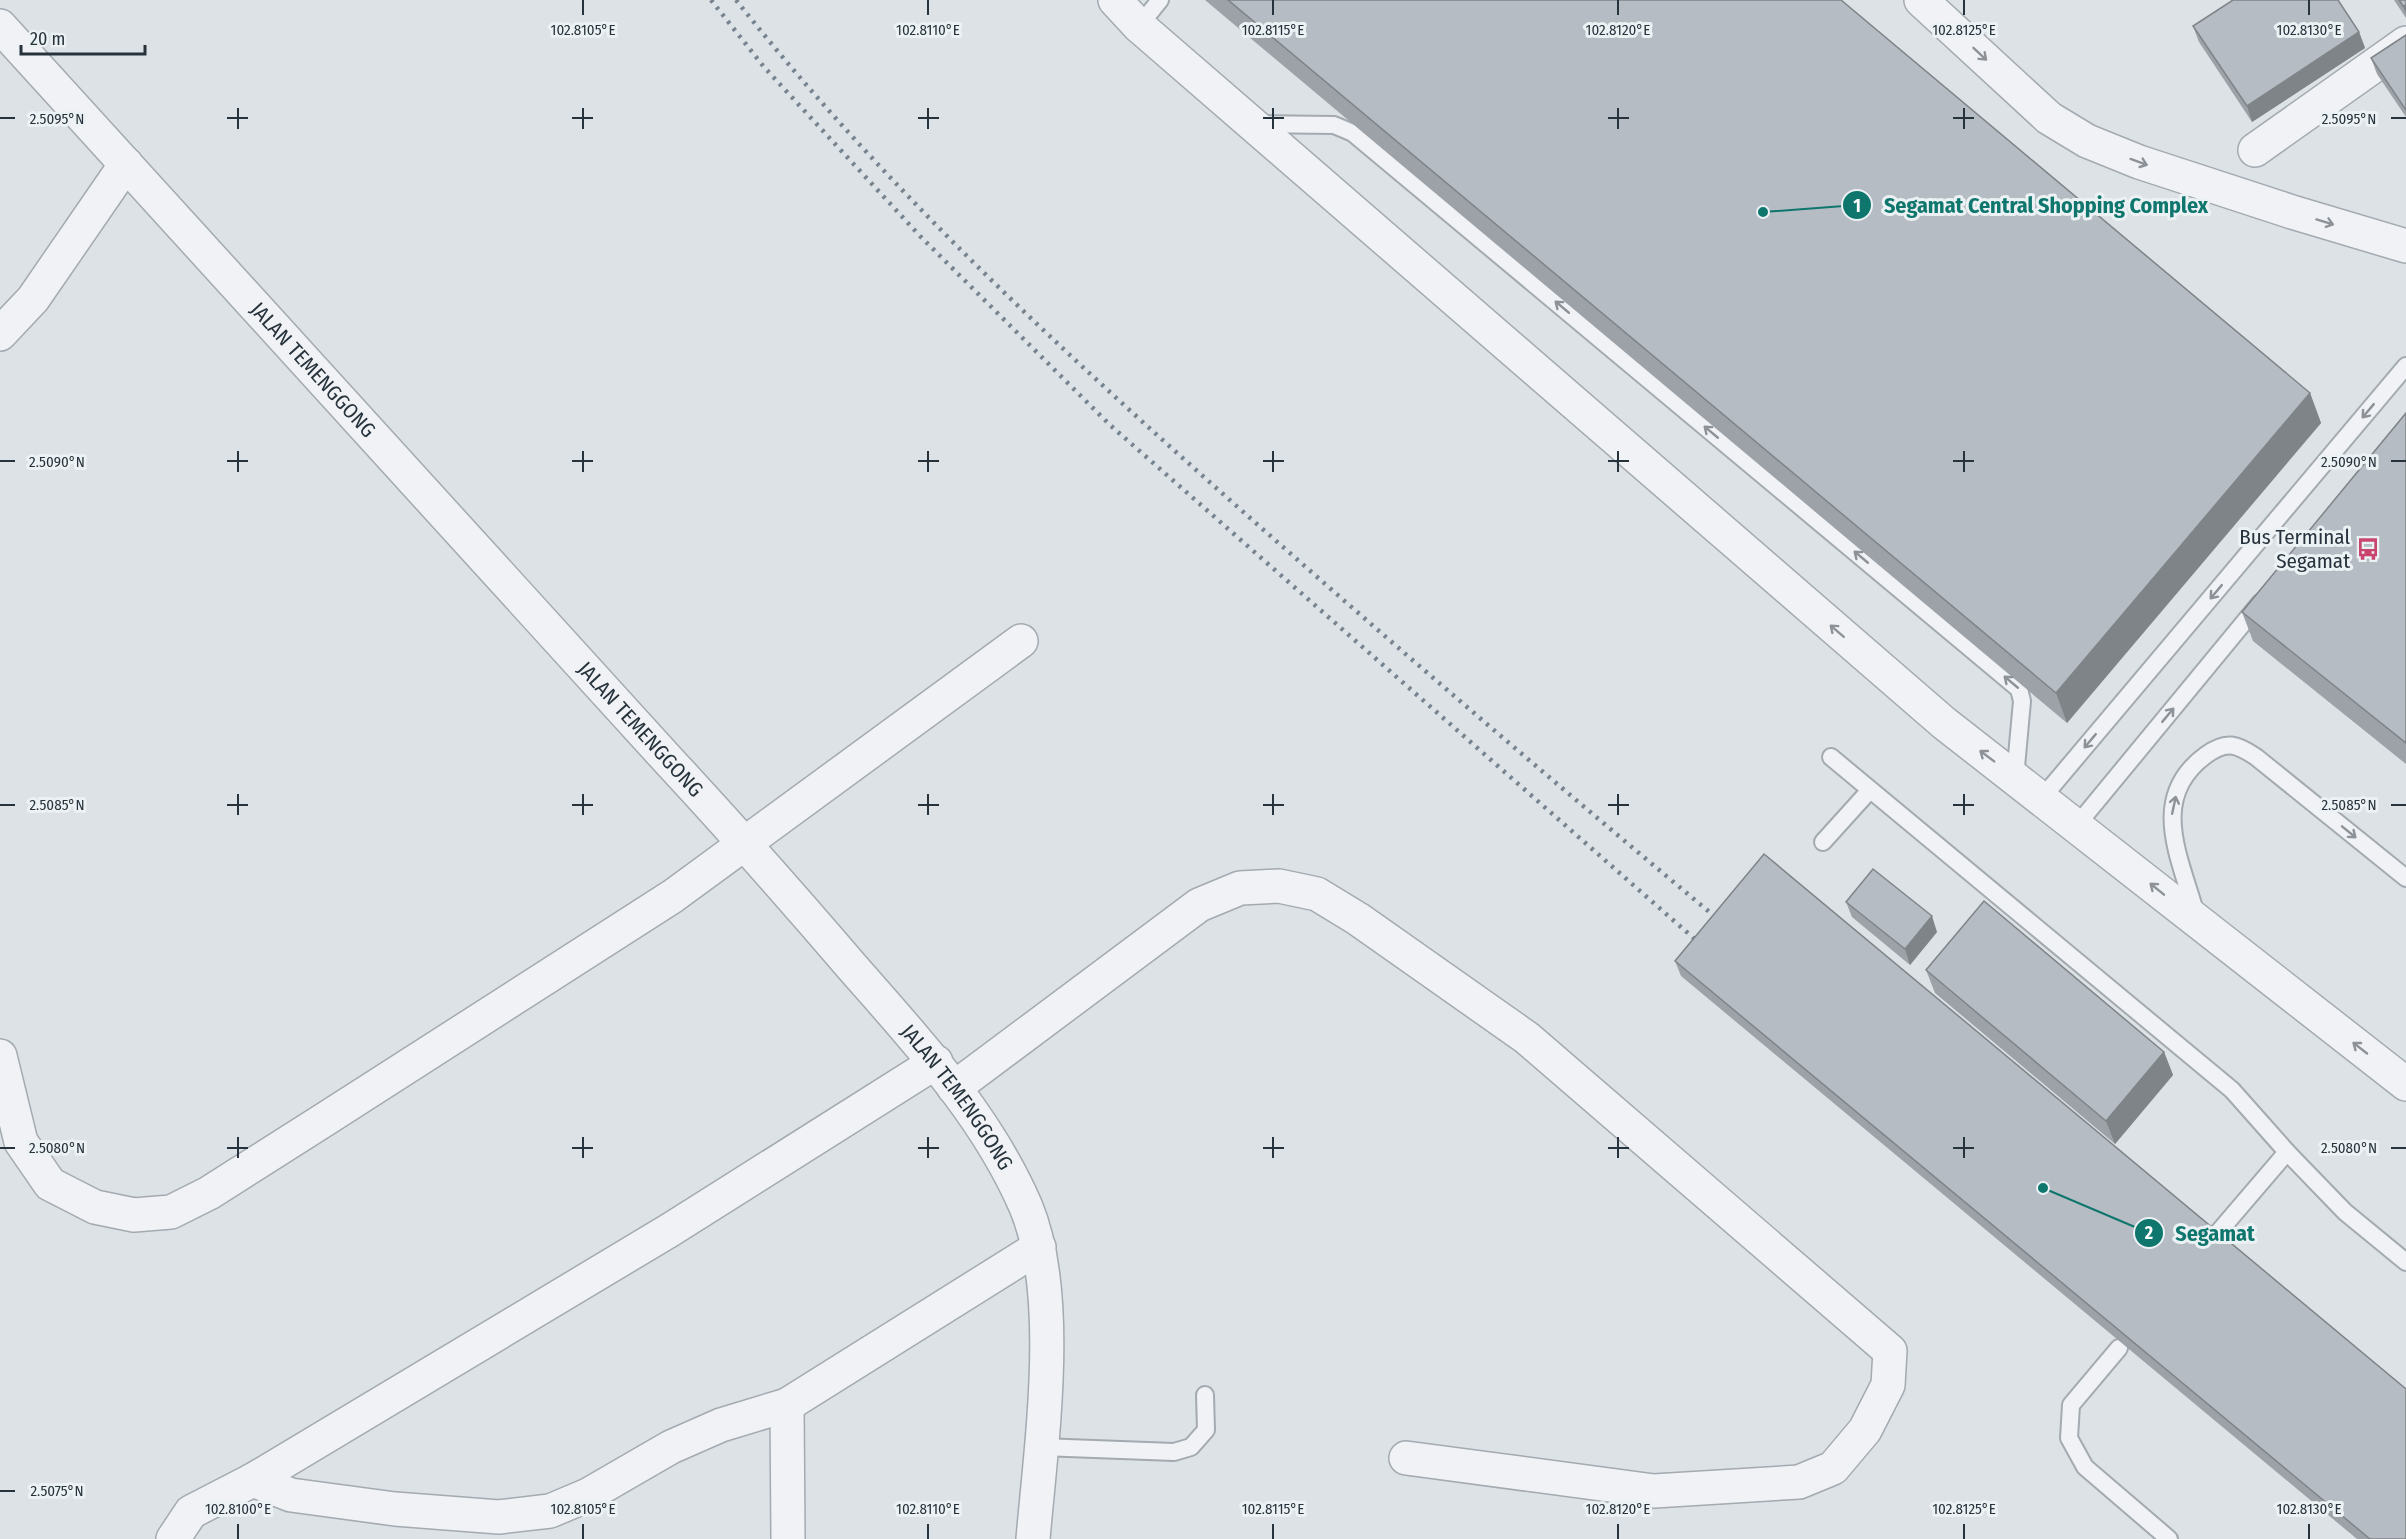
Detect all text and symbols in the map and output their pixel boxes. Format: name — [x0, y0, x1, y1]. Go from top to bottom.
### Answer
scale bar — [21, 18, 146, 56]
text: 102.8105°E — [551, 21, 615, 39]
text: 102.8110°E — [896, 21, 960, 39]
text: 102.8115°E — [1242, 21, 1304, 39]
text: 102.8120°E — [1586, 21, 1650, 39]
text: 102.8125°E — [1932, 21, 1996, 39]
text: 102.8130°E — [2277, 21, 2341, 39]
text: 20 m — [30, 28, 65, 50]
one-way arrow — [1972, 47, 1987, 61]
text: 2.5095°N — [30, 110, 84, 128]
text: 2.5095°N — [2322, 110, 2376, 128]
one-way arrow — [2130, 157, 2148, 168]
callout: Segamat Central Shopping Complex — [1842, 185, 2220, 225]
text: Segamat Central Shopping Complex — [1884, 192, 2209, 219]
text: 1 — [1853, 195, 1861, 217]
one-way arrow — [2315, 217, 2334, 228]
street label: JALAN TEMENGGONG — [245, 297, 381, 443]
one-way arrow — [1554, 301, 1570, 314]
one-way arrow — [2362, 403, 2375, 419]
one-way arrow — [1704, 425, 1719, 439]
text: 2.5090°N — [29, 453, 85, 471]
text: 2.5090°N — [2321, 453, 2377, 471]
place label: Bus Terminal Segamat — [2239, 524, 2350, 574]
bus stop icon: Bus Terminal Segamat — [2355, 536, 2381, 562]
one-way arrow — [1854, 550, 1869, 564]
one-way arrow — [2209, 584, 2222, 600]
one-way arrow — [1830, 624, 1845, 638]
street label: JALAN TEMENGGONG — [572, 656, 709, 802]
one-way arrow — [2004, 675, 2019, 689]
one-way arrow — [2161, 707, 2174, 723]
one-way arrow — [2083, 733, 2097, 748]
one-way arrow — [1979, 750, 1995, 762]
text: 2.5085°N — [29, 796, 85, 814]
one-way arrow — [2168, 796, 2180, 815]
text: 2.5085°N — [2321, 796, 2377, 814]
one-way arrow — [2341, 825, 2356, 839]
one-way arrow — [2149, 883, 2165, 896]
street label: JALAN TEMENGGONG — [895, 1019, 1018, 1175]
one-way arrow — [2352, 1042, 2368, 1055]
text: 2.5080°N — [29, 1139, 85, 1157]
text: 2.5080°N — [2321, 1139, 2377, 1157]
callout: Segamat — [2134, 1213, 2267, 1253]
text: Segamat — [2175, 1220, 2255, 1247]
text: 2 — [2144, 1222, 2153, 1244]
text: 2.5075°N — [30, 1482, 84, 1500]
text: 102.8100°E — [205, 1500, 271, 1518]
text: 102.8105°E — [551, 1500, 615, 1518]
text: 102.8110°E — [896, 1500, 960, 1518]
text: 102.8115°E — [1242, 1500, 1304, 1518]
text: 102.8120°E — [1586, 1500, 1650, 1518]
text: 102.8125°E — [1932, 1500, 1996, 1518]
text: 102.8130°E — [2277, 1500, 2341, 1518]

